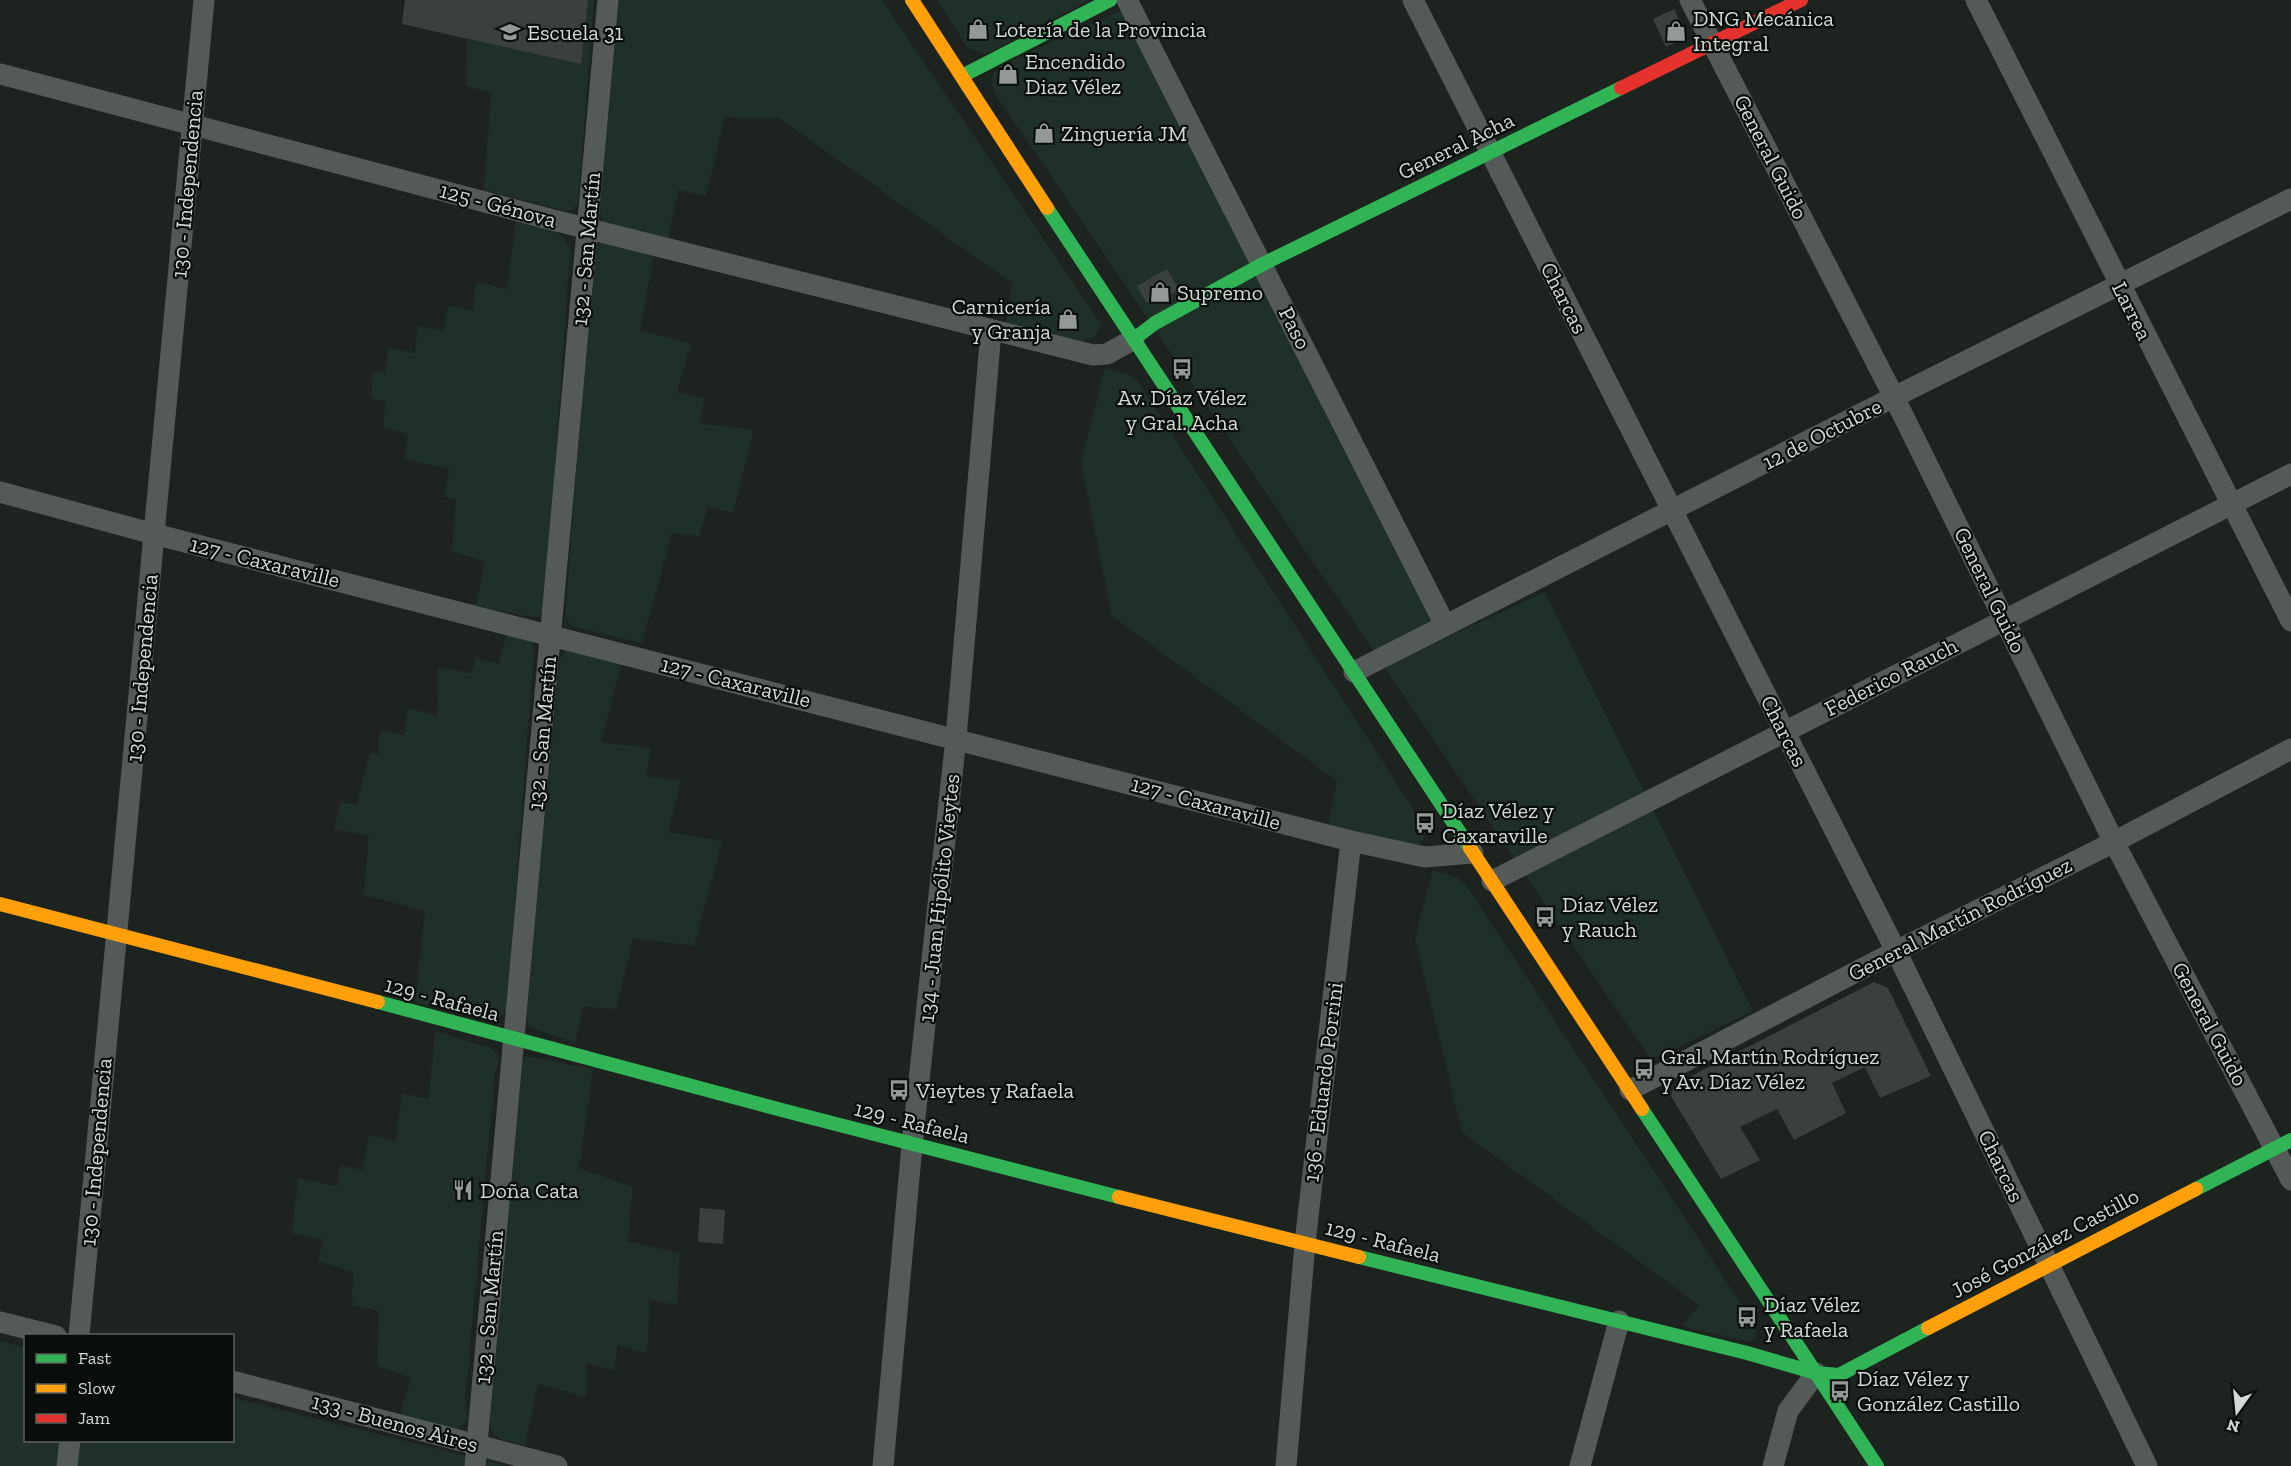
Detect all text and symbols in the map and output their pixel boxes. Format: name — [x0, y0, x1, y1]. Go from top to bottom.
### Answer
place label: DNG Mecánica Integral — [1693, 5, 1834, 57]
place label: Lotería de la Provincia — [995, 16, 1207, 43]
shop icon: Lotería de la Provincia — [966, 17, 990, 41]
place label: Escuela 31 — [527, 19, 624, 46]
shop icon: DNG Mecánica Integral — [1664, 19, 1688, 43]
school or university icon: Escuela 31 — [498, 20, 522, 44]
place label: Encendido Diaz Vélez — [1025, 48, 1125, 100]
shop icon: Encendido Diaz Vélez — [996, 62, 1020, 86]
street label: 130 - Independencia — [165, 88, 209, 279]
street label: General Guido — [1728, 90, 1814, 224]
street label: General Acha — [1394, 106, 1519, 186]
place label: Zinguería JM — [1061, 120, 1187, 147]
shop icon: Zinguería JM — [1032, 121, 1056, 145]
street label: 132 - San Martín — [566, 171, 606, 327]
street label: 125 - Génova — [437, 176, 560, 234]
street label: Charcas — [1535, 258, 1593, 338]
street label: Larrea — [2106, 277, 2158, 345]
place label: Supremo — [1177, 279, 1263, 306]
shop icon: Supremo — [1148, 280, 1172, 304]
place label: Carnicería y Granja — [952, 293, 1051, 345]
street label: Paso — [1273, 302, 1317, 354]
shop icon: Carnicería y Granja — [1056, 307, 1080, 331]
bus stop icon: Av. Díaz Vélez y Gral. Acha — [1170, 357, 1194, 381]
place label: Av. Díaz Vélez y Gral. Acha — [1117, 384, 1247, 436]
street label: 12 de Octubre — [1758, 392, 1886, 476]
street label: General Guido — [1948, 523, 2032, 657]
street label: 127 - Caxaraville — [187, 530, 343, 594]
street label: 130 - Independencia — [120, 572, 164, 763]
street label: Federico Rauch — [1820, 632, 1963, 722]
street label: 127 - Caxaraville — [658, 650, 814, 714]
street label: 132 - San Martín — [522, 655, 562, 811]
street label: Charcas — [1755, 691, 1813, 771]
street label: 127 - Caxaraville — [1128, 770, 1284, 836]
street label: 134 - Juan Hipólito Vieytes — [913, 772, 965, 1024]
place label: Díaz Vélez y Caxaraville — [1442, 797, 1555, 849]
bus stop icon: Díaz Vélez y Caxaraville — [1413, 811, 1437, 835]
street label: General Martín Rodríguez — [1844, 851, 2076, 987]
place label: Díaz Vélez y Rauch — [1562, 891, 1658, 943]
bus stop icon: Díaz Vélez y Rauch — [1533, 905, 1557, 929]
street label: General Guido — [2166, 957, 2254, 1091]
street label: 129 - Rafaela — [382, 971, 503, 1027]
street label: 136 - Eduardo Porrini — [1297, 981, 1349, 1183]
place label: Gral. Martín Rodríguez y Av. Díaz Vélez — [1661, 1043, 1880, 1095]
street label: 130 - Independencia — [74, 1056, 118, 1247]
bus stop icon: Gral. Martín Rodríguez y Av. Díaz Vélez — [1632, 1057, 1656, 1081]
place label: Vieytes y Rafaela — [915, 1077, 1075, 1104]
bus stop icon: Vieytes y Rafaela — [887, 1078, 911, 1102]
street label: 129 - Rafaela — [852, 1095, 973, 1149]
street label: Charcas — [1972, 1126, 2030, 1206]
place label: Doña Cata — [480, 1177, 579, 1204]
restaurant icon: Doña Cata — [451, 1178, 475, 1202]
street label: José González Castillo — [1946, 1182, 2144, 1304]
street label: 129 - Rafaela — [1323, 1214, 1444, 1268]
street label: 132 - San Martín — [469, 1229, 509, 1385]
place label: Díaz Vélez y Rafaela — [1764, 1291, 1860, 1343]
bus stop icon: Díaz Vélez y Rafaela — [1735, 1305, 1759, 1329]
legend — [24, 1334, 234, 1442]
text: Fast — [78, 1347, 111, 1369]
place label: Díaz Vélez y González Castillo — [1857, 1365, 2020, 1417]
text: Slow — [78, 1377, 115, 1399]
bus stop icon: Díaz Vélez y González Castillo — [1828, 1379, 1852, 1403]
north arrow — [2207, 1382, 2267, 1442]
street label: 133 - Buenos Aires — [309, 1388, 481, 1458]
text: Jam — [78, 1407, 110, 1429]
text: N — [2225, 1415, 2242, 1437]

